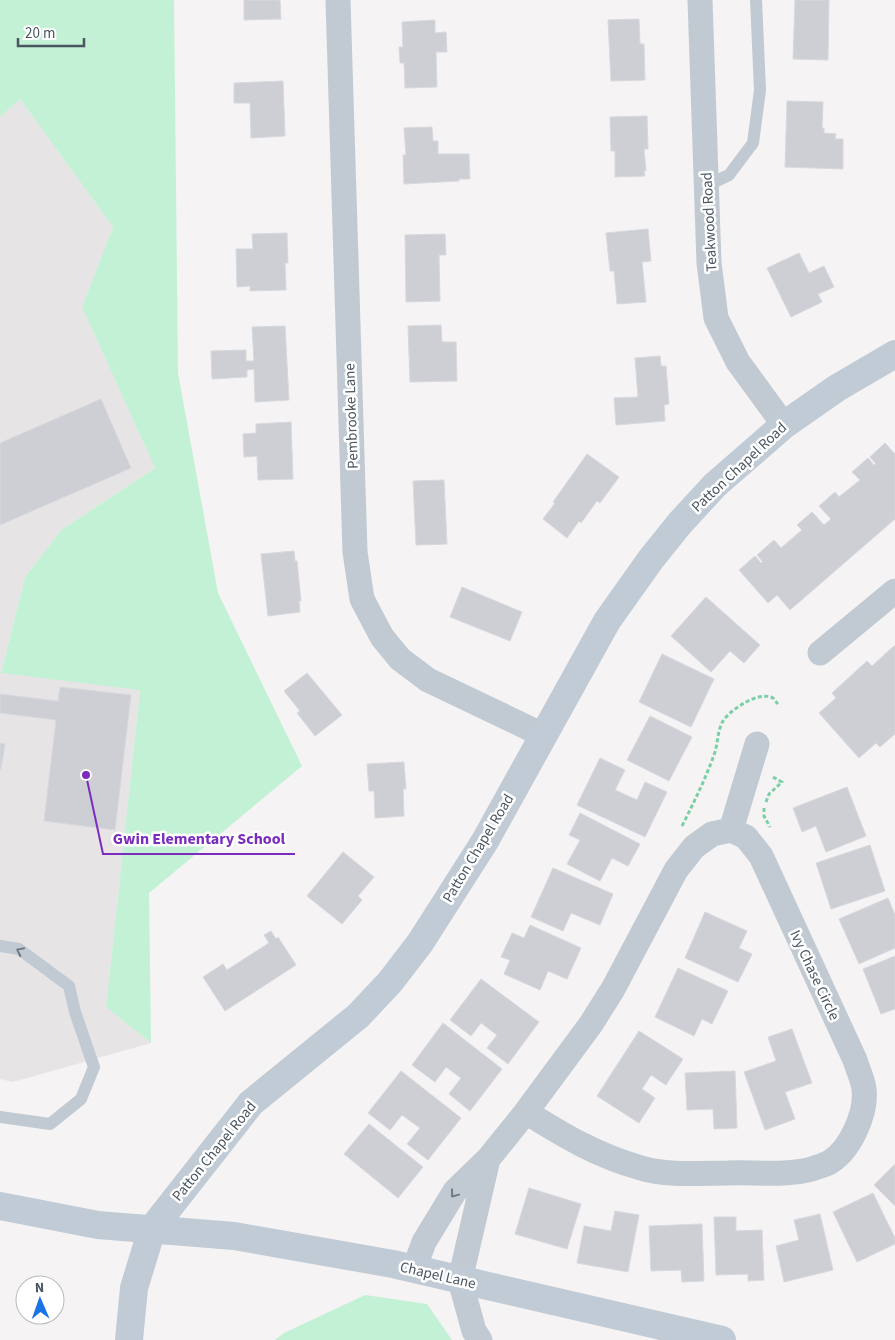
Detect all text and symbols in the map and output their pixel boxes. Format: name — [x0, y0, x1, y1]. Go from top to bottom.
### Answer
scale bar — [18, 15, 84, 47]
text: 20 m — [25, 23, 55, 44]
street label: Teakwood Road — [696, 172, 723, 272]
street label: Pembrooke Lane — [339, 363, 364, 469]
street label: Patton Chapel Road — [687, 418, 792, 517]
street label: Patton Chapel Road — [438, 790, 519, 906]
callout: Gwin Elementary School — [103, 823, 295, 854]
text: Gwin Elementary School — [113, 828, 286, 850]
street label: Ivy Chase Circle — [784, 927, 845, 1024]
one-way arrow — [16, 948, 25, 958]
street label: Patton Chapel Road — [167, 1097, 261, 1206]
one-way arrow — [451, 1188, 460, 1198]
street label: Chapel Lane — [398, 1257, 478, 1294]
north arrow — [15, 1275, 65, 1325]
text: N — [35, 1278, 45, 1298]

